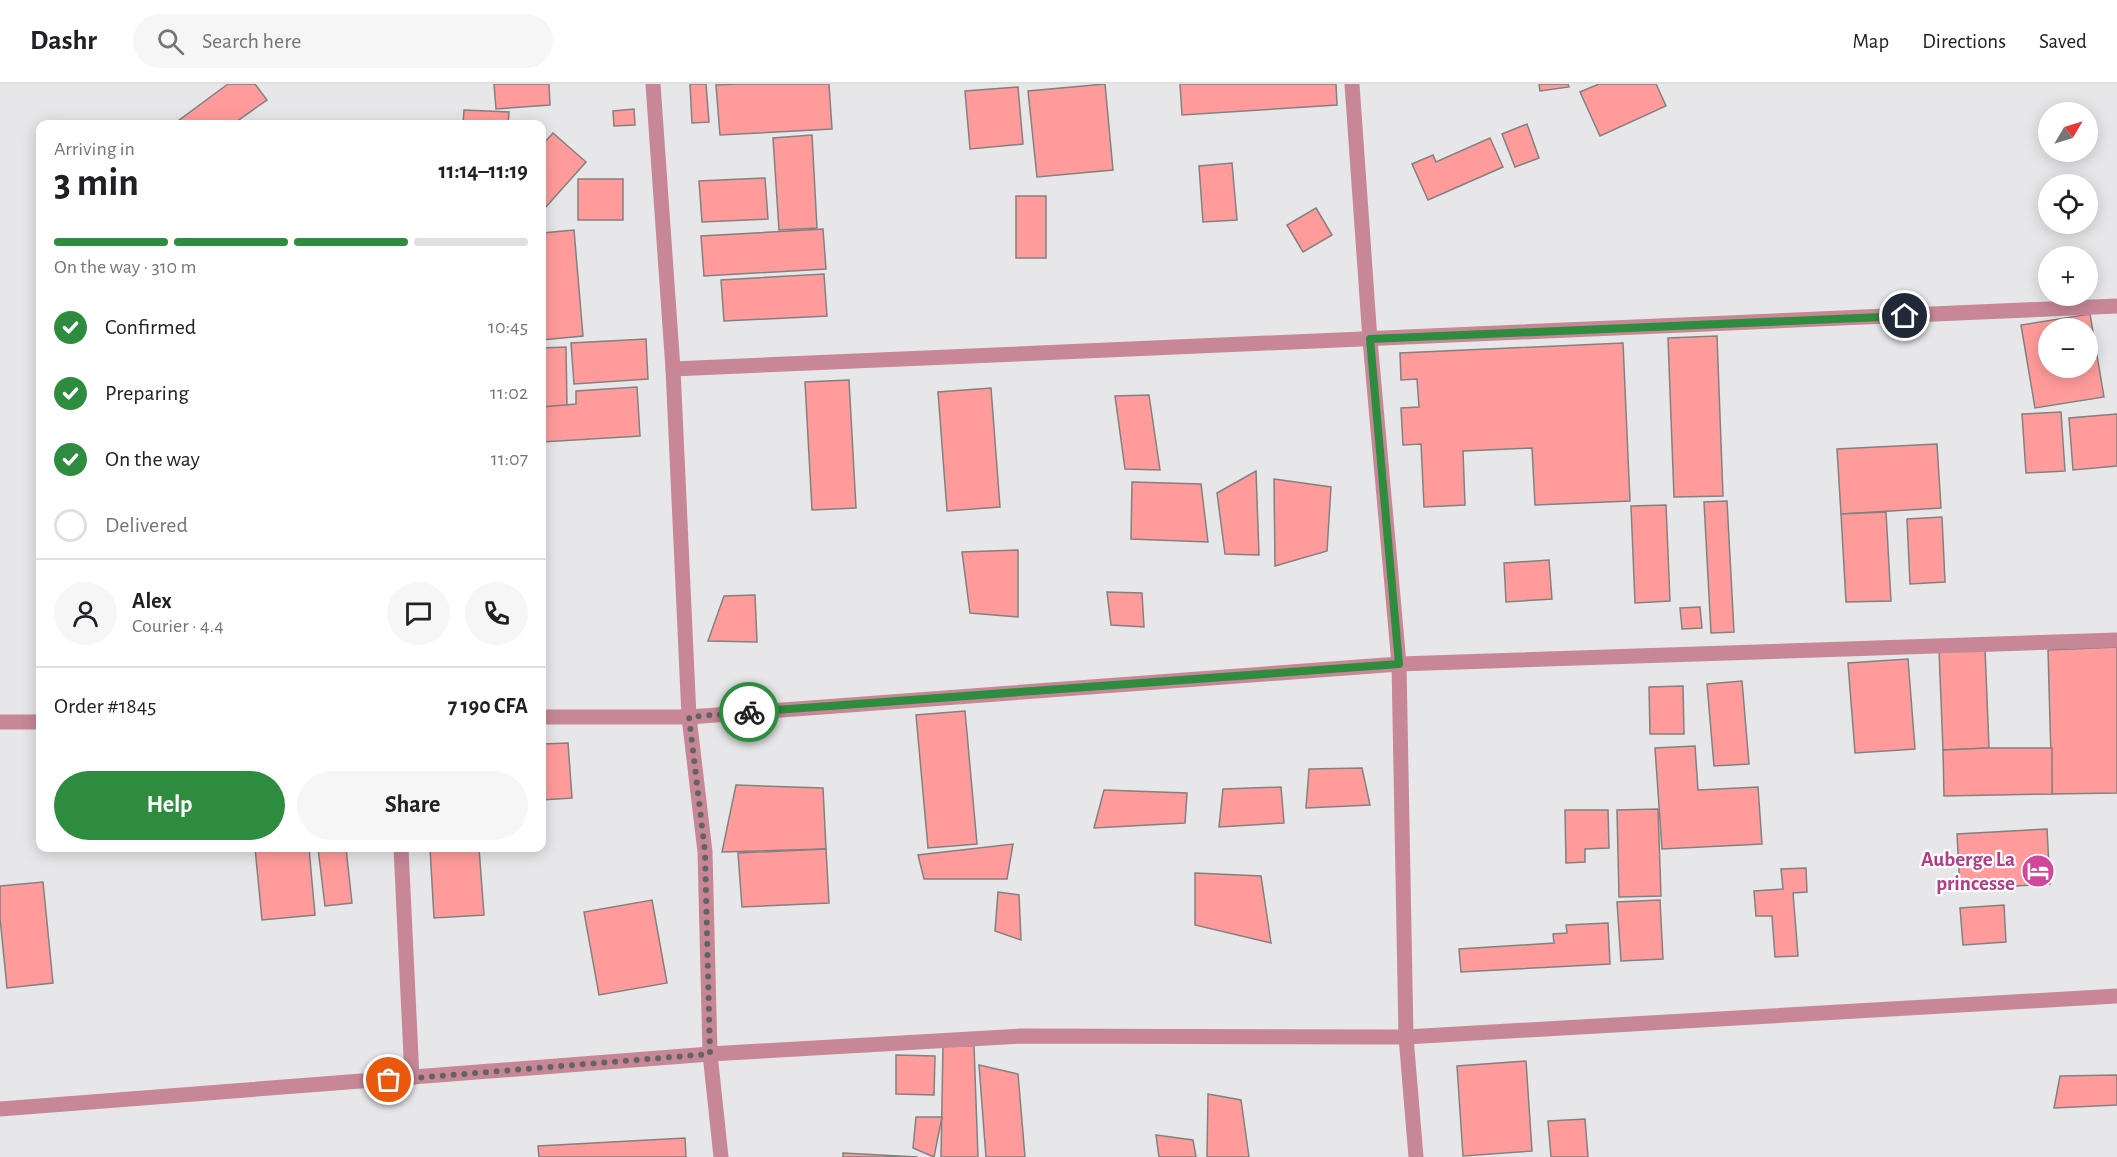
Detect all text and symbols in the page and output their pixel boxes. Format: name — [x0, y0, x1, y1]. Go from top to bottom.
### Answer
search box — [133, 14, 553, 68]
icon: search — [154, 25, 187, 58]
text: Dashr — [30, 27, 97, 55]
text: Search here — [202, 30, 301, 52]
text: Map — [1853, 31, 1889, 52]
text: Directions — [1922, 31, 2006, 52]
text: Saved — [2039, 31, 2087, 52]
north arrow — [2038, 102, 2098, 162]
map controls — [2038, 102, 2098, 378]
text: Arriving in — [54, 139, 135, 159]
text: 11:14–11:19 — [439, 160, 528, 182]
text: 3 min — [54, 164, 139, 203]
button: locate — [2038, 174, 2098, 234]
button: + — [2038, 246, 2098, 306]
text: On the way · 310 m — [54, 257, 196, 277]
pin — [1879, 290, 1930, 341]
icon: home — [1888, 299, 1921, 332]
icon: check — [54, 311, 87, 344]
text: Confirmed — [105, 316, 196, 338]
text: 10:45 — [488, 317, 528, 337]
button: − — [2038, 318, 2098, 378]
icon: check — [54, 377, 87, 410]
text: Preparing — [105, 382, 189, 404]
text: 11:02 — [490, 383, 528, 403]
icon: check — [54, 443, 87, 476]
text: On the way — [105, 448, 200, 470]
text: 11:07 — [491, 449, 528, 469]
text: Delivered — [105, 514, 188, 536]
button: person — [54, 582, 117, 645]
button: chat — [387, 582, 450, 645]
button: phone — [465, 582, 528, 645]
text: Alex — [132, 590, 172, 612]
text: Courier · 4.4 — [132, 616, 224, 636]
courier — [719, 682, 779, 742]
text: Order #1845 — [54, 695, 156, 717]
text: 7 190 CFA — [448, 695, 528, 717]
icon: bike — [733, 696, 766, 729]
button: Help — [54, 771, 285, 840]
button: Share — [297, 771, 528, 840]
place label: Auberge La princesse — [1921, 849, 2015, 894]
hotel icon: Auberge La princesse — [2020, 853, 2056, 889]
pin — [363, 1054, 414, 1105]
icon: bag — [372, 1063, 405, 1096]

